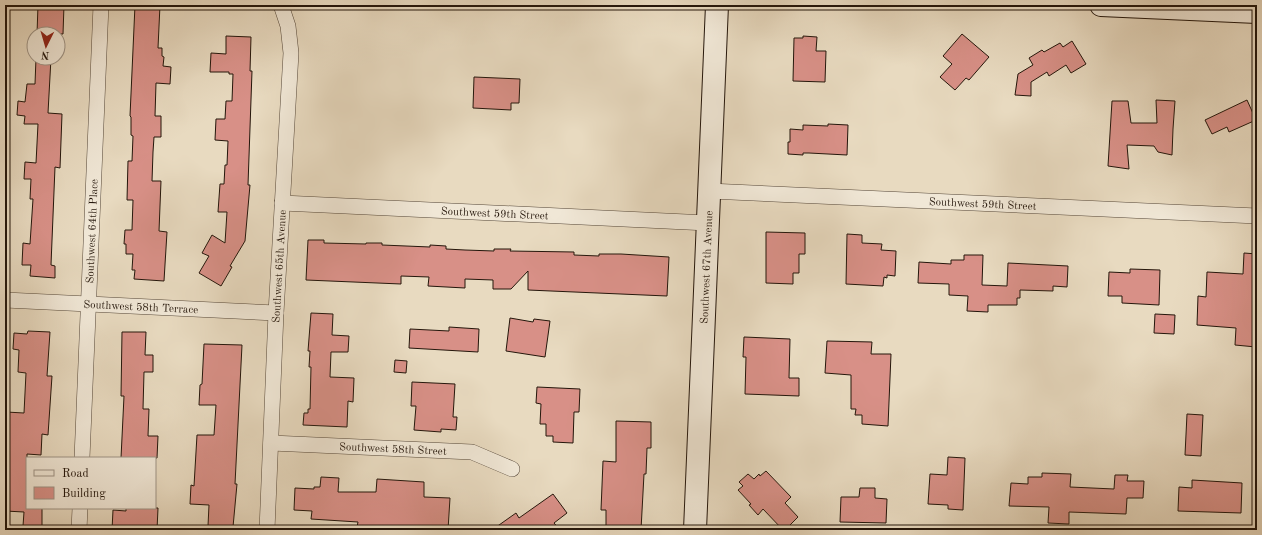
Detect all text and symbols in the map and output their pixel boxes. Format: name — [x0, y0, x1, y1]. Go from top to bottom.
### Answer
north arrow — [26, 26, 66, 66]
text: N — [40, 49, 50, 60]
street label: Southwest 64th Place — [85, 179, 101, 284]
street label: Southwest 59th Street — [929, 197, 1037, 213]
street label: Southwest 59th Street — [441, 206, 549, 223]
street label: Southwest 65th Avenue — [272, 209, 289, 323]
street label: Southwest 67th Avenue — [700, 210, 715, 324]
street label: Southwest 58th Terrace — [83, 300, 198, 316]
street label: Southwest 58th Street — [339, 442, 447, 458]
legend — [26, 457, 156, 509]
text: Road — [62, 468, 89, 480]
text: Building — [62, 488, 106, 500]

